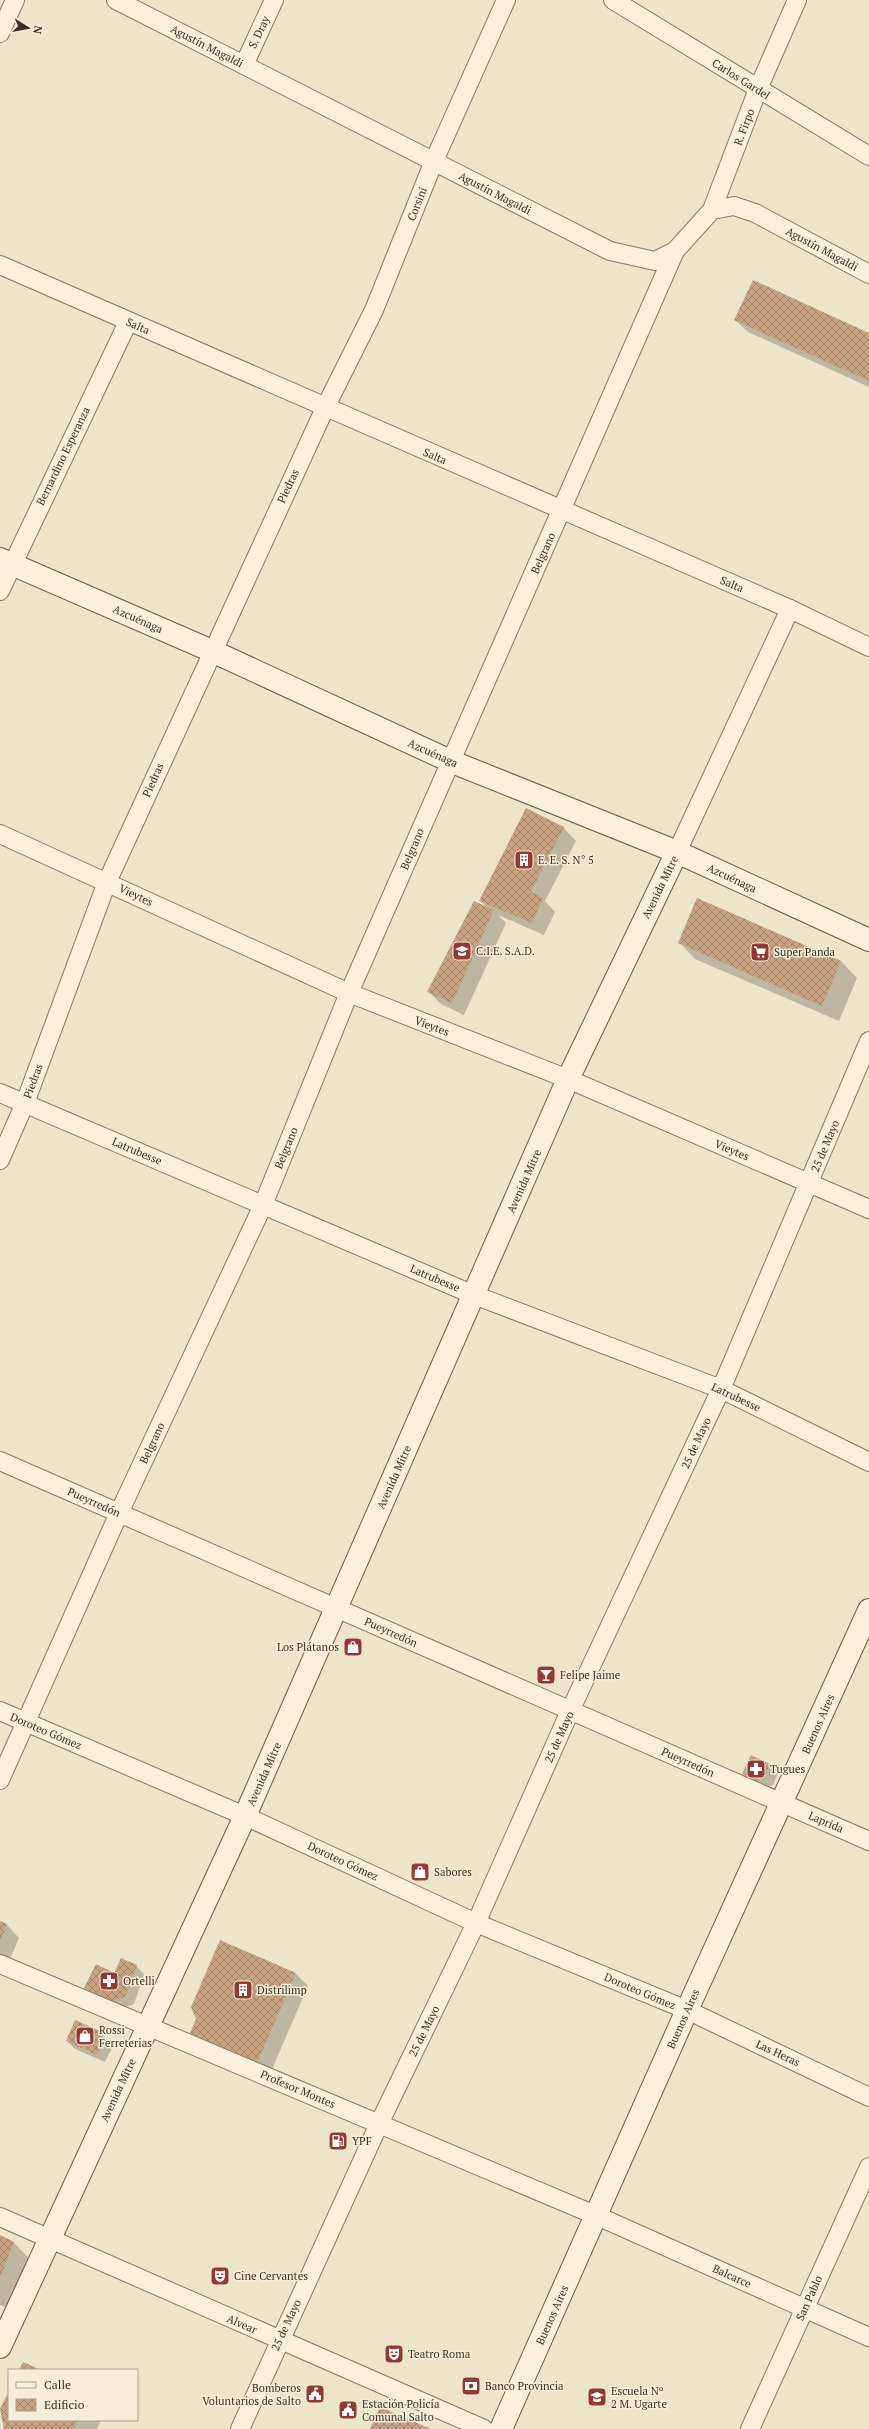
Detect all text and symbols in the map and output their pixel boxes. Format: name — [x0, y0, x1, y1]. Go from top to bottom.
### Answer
north arrow — [8, 8, 48, 48]
street label: S. Dray — [245, 13, 273, 51]
street label: Agustín Magaldi — [168, 22, 246, 70]
text: N — [30, 24, 45, 36]
street label: Carlos Gardel — [709, 56, 773, 102]
street label: R. Firpo — [731, 107, 757, 147]
street label: Agustín Magaldi — [456, 169, 534, 217]
street label: Corsini — [404, 185, 430, 223]
street label: Agustín Magaldi — [784, 224, 860, 274]
street label: Salta — [124, 315, 152, 338]
street label: Bernardino Esperanza — [33, 404, 93, 507]
street label: Salta — [421, 445, 449, 467]
street label: Piedras — [274, 466, 302, 505]
street label: Belgrano — [528, 530, 558, 576]
street label: Salta — [718, 573, 746, 595]
street label: Azcuénaga — [111, 602, 166, 636]
street label: Azcuénaga — [406, 736, 461, 770]
street label: Piedras — [139, 760, 167, 799]
street label: Belgrano — [397, 826, 427, 872]
building icon: E. E. S. N° 5 — [513, 849, 535, 871]
place label: E. E. S. N° 5 — [538, 853, 594, 867]
street label: Avenida Mitre — [639, 853, 682, 921]
street label: Azcuénaga — [705, 860, 759, 896]
street label: Vieytes — [117, 881, 156, 909]
school or university icon: C.I.E. S.A.D. — [451, 940, 473, 962]
supermarket icon: Super Panda — [749, 941, 771, 963]
place label: C.I.E. S.A.D. — [476, 944, 535, 958]
place label: Super Panda — [774, 945, 836, 959]
street label: Vieytes — [413, 1013, 452, 1039]
street label: Piedras — [20, 1061, 46, 1100]
street label: 25 de Mayo — [808, 1118, 842, 1174]
street label: Belgrano — [271, 1125, 301, 1171]
street label: Latrubesse — [110, 1134, 164, 1168]
street label: Vieytes — [713, 1136, 752, 1164]
street label: Avenida Mitre — [504, 1146, 545, 1215]
street label: Latrubesse — [408, 1261, 462, 1295]
street label: Latrubesse — [709, 1379, 763, 1415]
street label: 25 de Mayo — [678, 1415, 714, 1471]
street label: Belgrano — [136, 1420, 168, 1466]
street label: Avenida Mitre — [374, 1442, 415, 1511]
street label: Pueyrredón — [65, 1484, 123, 1520]
street label: Pueyrredón — [362, 1614, 420, 1650]
shop icon: Los Plátanos — [342, 1636, 364, 1658]
place label: Los Plátanos — [277, 1640, 339, 1654]
bar icon: Felipe Jaime — [535, 1664, 557, 1686]
place label: Felipe Jaime — [560, 1668, 621, 1682]
street label: Buenos Aires — [799, 1692, 837, 1756]
street label: 25 de Mayo — [541, 1709, 577, 1765]
street label: Doroteo Gómez — [8, 1710, 84, 1752]
street label: Avenida Mitre — [244, 1739, 285, 1808]
street label: Pueyrredón — [659, 1744, 717, 1780]
pharmacy icon: Tugues — [745, 1758, 767, 1780]
place label: Tugues — [770, 1762, 805, 1776]
street label: Laprida — [806, 1808, 846, 1836]
street label: Doroteo Gómez — [305, 1839, 381, 1883]
shop icon: Sabores — [409, 1861, 431, 1883]
place label: Sabores — [434, 1865, 472, 1879]
pharmacy icon: Ortelli — [98, 1970, 120, 1992]
street label: Doroteo Gómez — [602, 1970, 678, 2012]
place label: Ortelli — [123, 1974, 155, 1988]
building icon: Distrilimp — [232, 1979, 254, 2001]
place label: Distrilimp — [257, 1983, 307, 1997]
street label: Buenos Aires — [664, 1987, 702, 2051]
street label: 25 de Mayo — [406, 2003, 442, 2059]
place label: Rossi Ferreterias — [99, 2023, 152, 2050]
shop icon: Rossi Ferreterias — [74, 2025, 96, 2047]
street label: Las Heras — [754, 2037, 803, 2069]
street label: Avenida Mitre — [97, 2056, 139, 2124]
street label: Profesor Montes — [258, 2067, 338, 2111]
fuel station icon: YPF — [327, 2130, 349, 2152]
place label: YPF — [352, 2134, 372, 2148]
street label: Balcarce — [710, 2261, 754, 2291]
theatre icon: Cine Cervantes — [209, 2265, 231, 2287]
place label: Cine Cervantes — [234, 2269, 308, 2283]
street label: San Pablo — [793, 2273, 825, 2323]
street label: Buenos Aires — [533, 2283, 571, 2347]
street label: 25 de Mayo — [268, 2297, 304, 2353]
street label: Alvear — [225, 2311, 260, 2337]
theatre icon: Teatro Roma — [383, 2343, 405, 2365]
place label: Teatro Roma — [408, 2347, 471, 2361]
legend — [8, 2369, 138, 2421]
bank icon: Banco Provincia — [460, 2375, 482, 2397]
text: Calle — [44, 2377, 71, 2392]
place label: Banco Provincia — [485, 2379, 564, 2393]
place label: Bomberos Voluntarios de Salto — [202, 2381, 301, 2408]
public building icon: Bomberos Voluntarios de Salto — [304, 2383, 326, 2405]
place label: Escuela Nº 2 M. Ugarte — [611, 2384, 667, 2411]
school or university icon: Escuela Nº 2 M. Ugarte — [586, 2386, 608, 2408]
text: Edificio — [44, 2397, 85, 2412]
place label: Estación Policía Comunal Salto — [362, 2397, 440, 2424]
public building icon: Estación Policía Comunal Salto — [337, 2399, 359, 2421]

